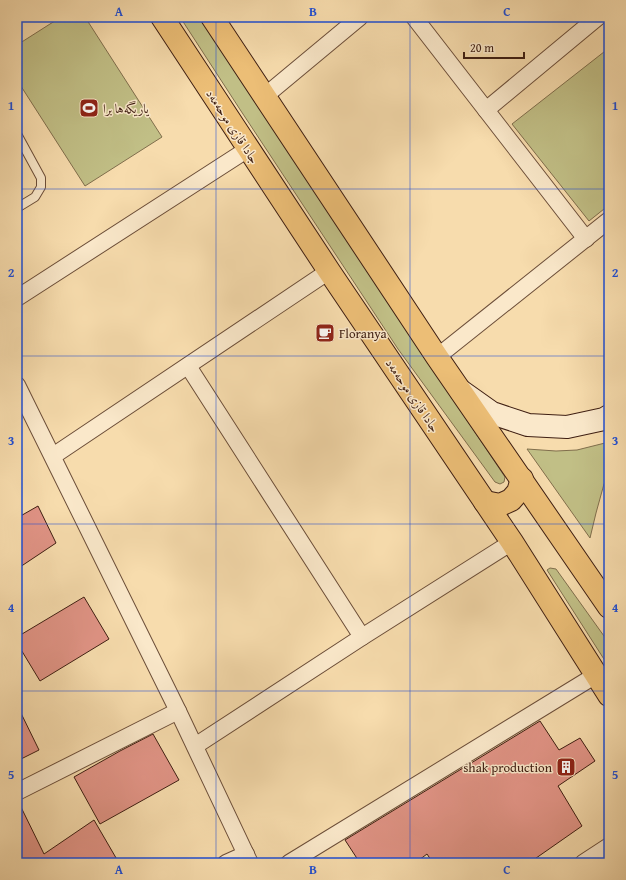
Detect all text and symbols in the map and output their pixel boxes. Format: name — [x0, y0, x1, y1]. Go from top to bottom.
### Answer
text: A — [115, 2, 124, 21]
text: B — [309, 2, 317, 21]
text: C — [503, 2, 511, 21]
scale bar — [464, 34, 524, 60]
text: 20 m — [470, 39, 494, 56]
street label: جادا قازی موحەمەد — [201, 85, 264, 167]
text: 1 — [8, 96, 14, 115]
text: 1 — [612, 96, 618, 115]
sports icon: یاریگەها برا — [78, 97, 100, 119]
place label: یاریگەها برا — [103, 99, 150, 118]
text: 2 — [8, 263, 15, 282]
text: 2 — [612, 263, 619, 282]
cafe icon: Floranya — [314, 322, 336, 344]
place label: Floranya — [339, 324, 388, 343]
street label: جادا قازی موحەمەد — [381, 355, 444, 436]
text: 3 — [8, 431, 14, 450]
text: 3 — [612, 431, 618, 450]
text: 4 — [8, 598, 15, 617]
text: 4 — [612, 598, 619, 617]
building icon: shak production — [555, 756, 577, 778]
place label: shak production — [463, 758, 553, 777]
text: 5 — [8, 765, 15, 784]
text: 5 — [612, 765, 619, 784]
text: A — [115, 860, 124, 879]
text: B — [309, 860, 317, 879]
text: C — [503, 860, 511, 879]

